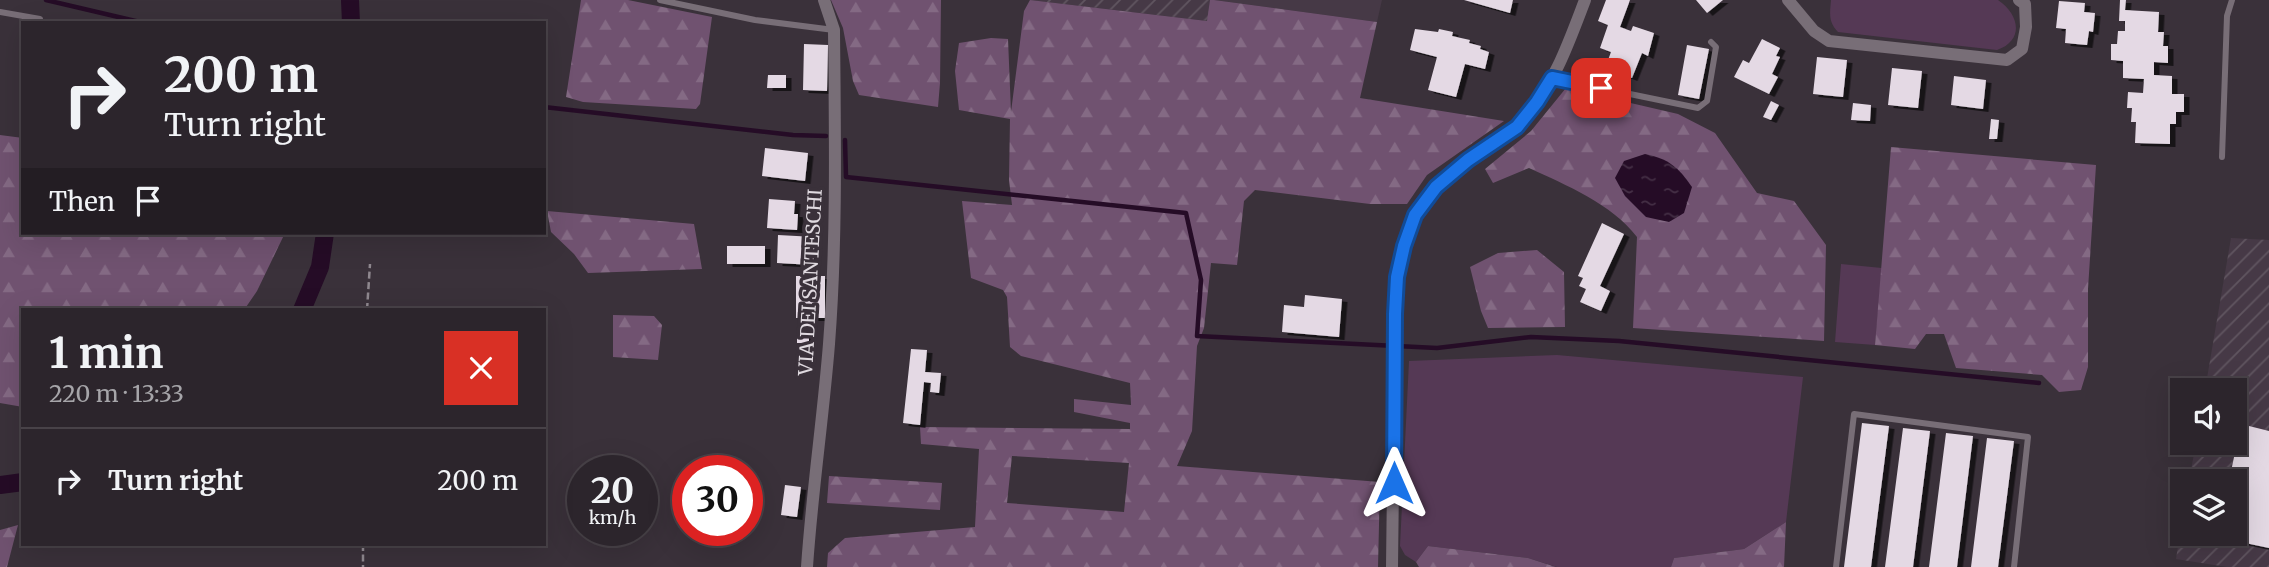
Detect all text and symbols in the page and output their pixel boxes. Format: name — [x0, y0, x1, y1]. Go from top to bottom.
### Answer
text: 200 m — [164, 44, 318, 105]
icon: right — [49, 49, 140, 140]
pin — [1571, 58, 1631, 118]
icon: arrive — [1582, 69, 1620, 107]
text: Turn right — [164, 105, 326, 145]
icon: arrive — [129, 182, 167, 220]
text: Then — [49, 185, 115, 218]
street label: VIA DEI SANTESCHI — [793, 188, 827, 377]
text: 1 min — [49, 327, 163, 379]
button: close — [444, 331, 518, 405]
map controls — [2170, 378, 2247, 546]
button: sound — [2170, 378, 2247, 455]
text: 220 m · 13:33 — [49, 379, 184, 408]
position arrow — [1357, 446, 1431, 520]
speed limit sign: 30 — [672, 455, 763, 546]
icon: right — [49, 462, 87, 500]
text: Turn right — [108, 464, 243, 497]
text: 200 m — [437, 464, 518, 497]
text: 20 — [591, 469, 634, 513]
button: layers — [2170, 469, 2247, 546]
text: km/h — [589, 506, 636, 529]

